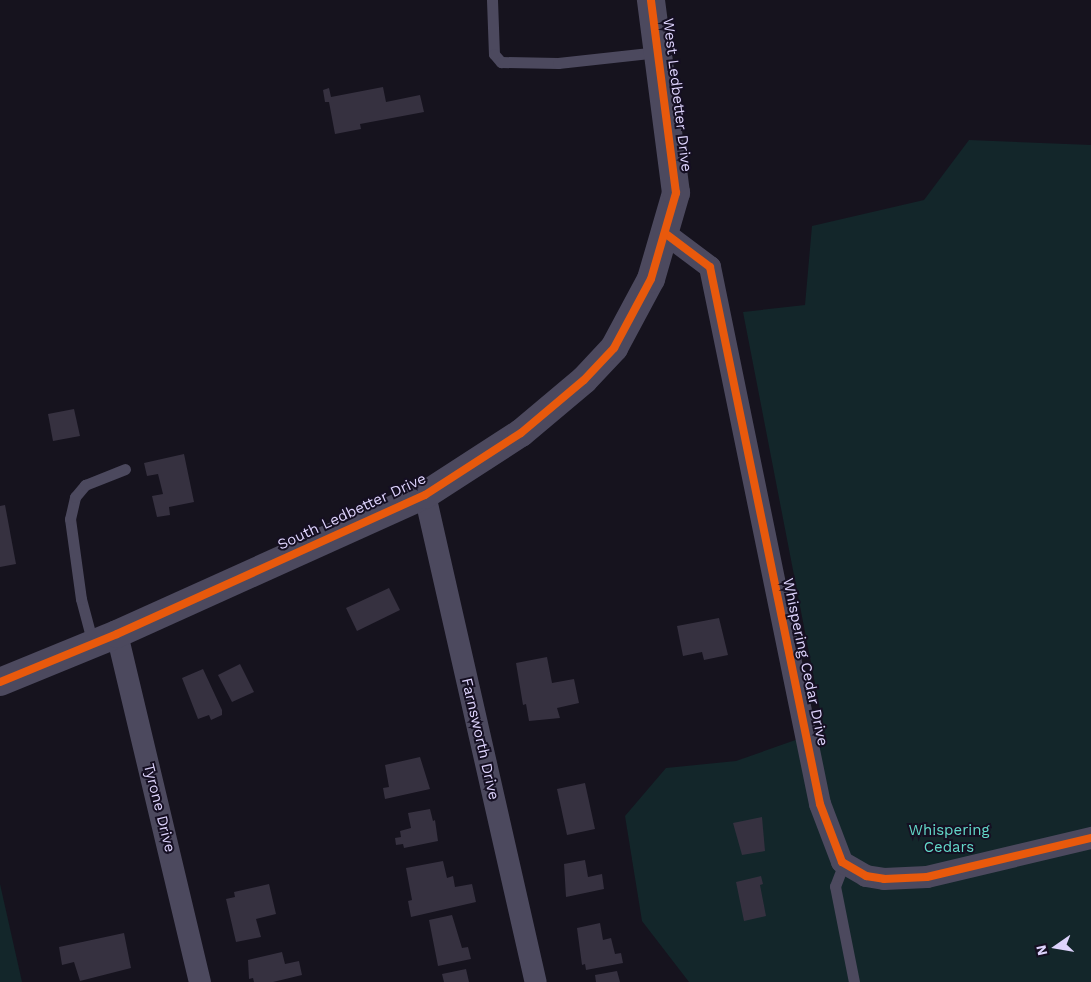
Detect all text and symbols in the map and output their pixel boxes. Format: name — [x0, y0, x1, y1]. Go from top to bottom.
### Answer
street label: West Ledbetter Drive — [659, 17, 695, 173]
street label: South Ledbetter Drive — [275, 470, 429, 554]
street label: Whispering Cedar Drive — [778, 576, 832, 748]
street label: Farnsworth Drive — [457, 676, 503, 802]
street label: Tyrone Drive — [139, 762, 179, 854]
park label: Whispering Cedars — [908, 821, 990, 856]
north arrow — [1031, 922, 1081, 972]
text: N — [1032, 944, 1050, 957]

